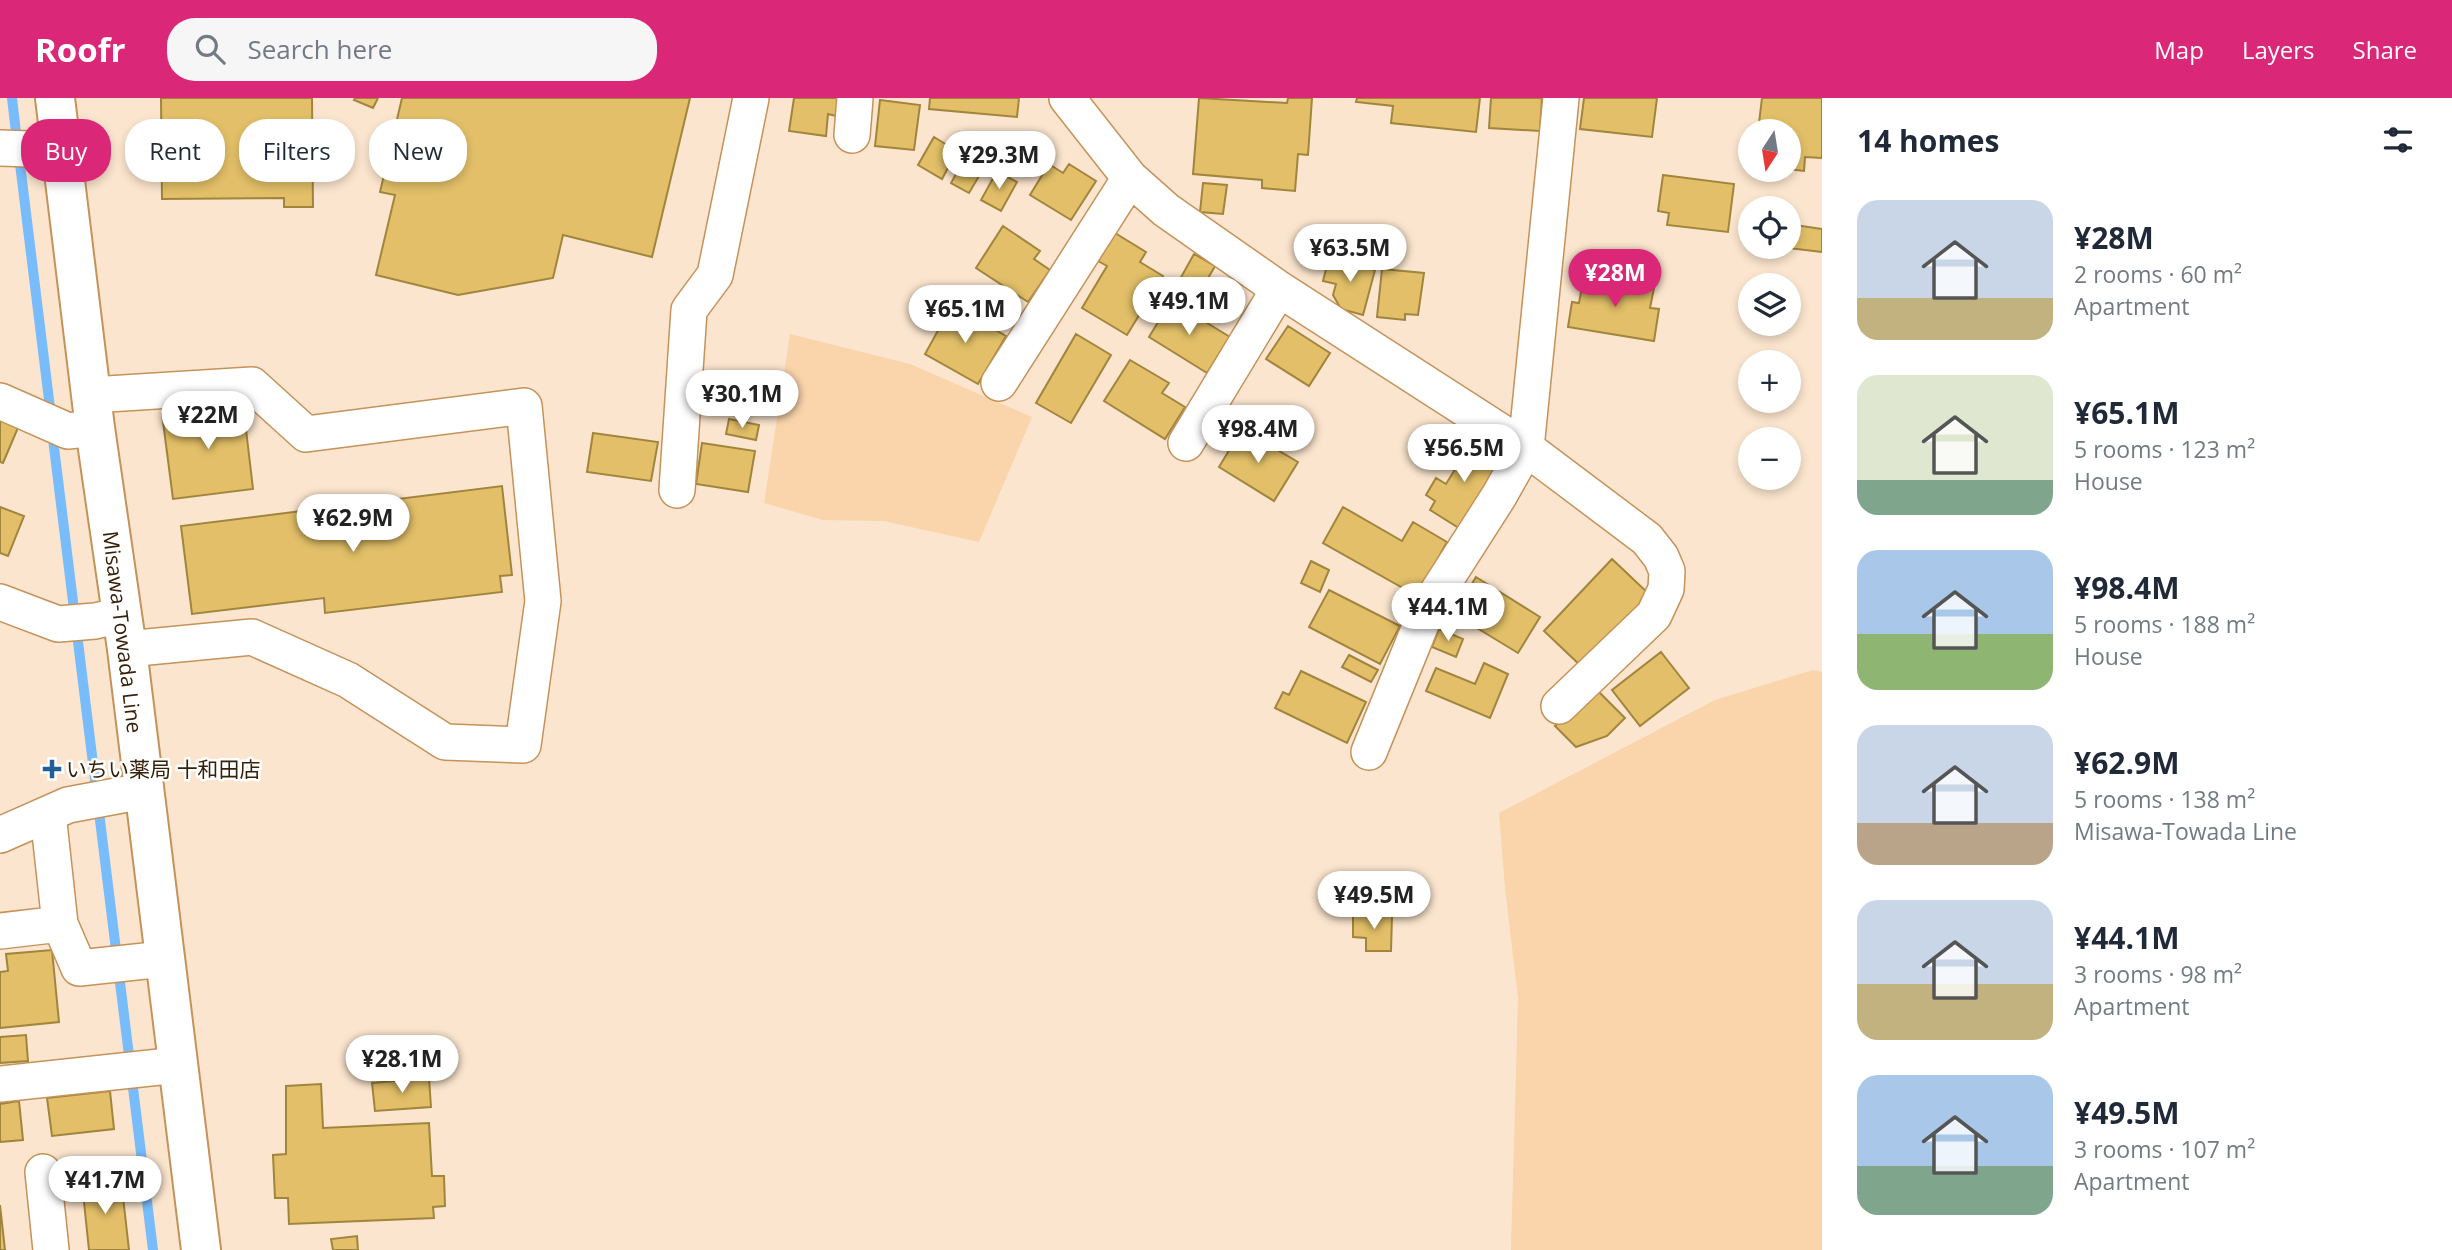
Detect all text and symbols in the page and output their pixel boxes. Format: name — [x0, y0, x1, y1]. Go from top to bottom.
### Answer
search box — [167, 18, 657, 81]
text: Roofr — [35, 27, 125, 72]
icon: search — [191, 30, 229, 68]
text: Search here — [247, 31, 392, 67]
text: Map — [2154, 33, 2204, 66]
text: Layers — [2242, 33, 2315, 66]
text: Share — [2353, 33, 2417, 66]
chip: Buy — [21, 119, 111, 182]
chip: Rent — [125, 119, 225, 182]
chip: Filters — [239, 119, 355, 182]
chip: New — [369, 119, 467, 182]
north arrow — [1738, 119, 1801, 182]
map controls — [1738, 119, 1801, 490]
text: 14 homes — [1857, 120, 2000, 161]
icon: filters — [2379, 121, 2417, 159]
pin: ¥29.3M — [942, 132, 1056, 191]
text: ¥29.3M — [959, 138, 1039, 170]
button: locate — [1738, 196, 1801, 259]
text: ¥28M — [2074, 217, 2154, 258]
pin: ¥63.5M — [1293, 225, 1407, 284]
icon: home — [1913, 228, 1997, 312]
text: ¥63.5M — [1310, 231, 1390, 263]
pin: ¥28M — [1574, 250, 1656, 309]
text: ¥28M — [1584, 256, 1646, 288]
text: 2 rooms · 60 m² — [2074, 258, 2242, 290]
button: layers — [1738, 273, 1801, 336]
pin: ¥49.1M — [1132, 278, 1246, 337]
text: ¥49.1M — [1149, 284, 1229, 316]
pin: ¥65.1M — [908, 286, 1022, 345]
text: Apartment — [2074, 290, 2190, 322]
text: ¥65.1M — [925, 292, 1005, 324]
button: + — [1738, 350, 1801, 413]
pin: ¥30.1M — [685, 370, 799, 430]
text: ¥30.1M — [702, 377, 782, 409]
pin: ¥22M — [167, 392, 249, 451]
text: ¥65.1M — [2074, 392, 2179, 433]
text: ¥22M — [177, 398, 239, 430]
icon: home — [1913, 403, 1997, 487]
pin: ¥98.4M — [1201, 406, 1315, 465]
text: ¥98.4M — [1218, 412, 1298, 444]
pin: ¥56.5M — [1407, 424, 1521, 484]
button: − — [1738, 427, 1801, 490]
text: ¥56.5M — [1424, 431, 1504, 463]
text: 5 rooms · 123 m² — [2074, 433, 2255, 465]
text: House — [2074, 465, 2143, 497]
pin: ¥62.9M — [296, 494, 410, 554]
text: ¥62.9M — [313, 501, 393, 533]
street label: Misawa-Towada Line — [97, 529, 149, 735]
text: ¥98.4M — [2074, 567, 2179, 608]
icon: home — [1913, 578, 1997, 662]
pin: ¥44.1M — [1391, 584, 1505, 643]
text: ¥44.1M — [1408, 590, 1488, 622]
text: 5 rooms · 188 m² — [2074, 608, 2255, 640]
text: House — [2074, 640, 2143, 672]
text: ¥62.9M — [2074, 742, 2179, 783]
icon: home — [1913, 753, 1997, 837]
place label: いちい薬局 十和田店 — [66, 755, 260, 783]
marker: いちい薬局 十和田店 — [44, 761, 60, 777]
text: 5 rooms · 138 m² — [2074, 783, 2255, 815]
text: Misawa-Towada Line — [2074, 815, 2297, 847]
pin: ¥49.5M — [1317, 872, 1431, 931]
text: ¥49.5M — [1334, 878, 1414, 910]
text: ¥44.1M — [2074, 917, 2179, 958]
icon: home — [1913, 928, 1997, 1012]
text: 3 rooms · 98 m² — [2074, 958, 2242, 990]
text: Apartment — [2074, 990, 2190, 1022]
pin: ¥28.1M — [345, 1035, 459, 1095]
text: ¥28.1M — [362, 1042, 442, 1074]
text: ¥49.5M — [2074, 1092, 2179, 1133]
icon: home — [1913, 1103, 1997, 1187]
text: 3 rooms · 107 m² — [2074, 1133, 2255, 1165]
pin: ¥41.7M — [48, 1156, 162, 1216]
text: ¥41.7M — [65, 1163, 145, 1195]
text: Apartment — [2074, 1165, 2190, 1197]

